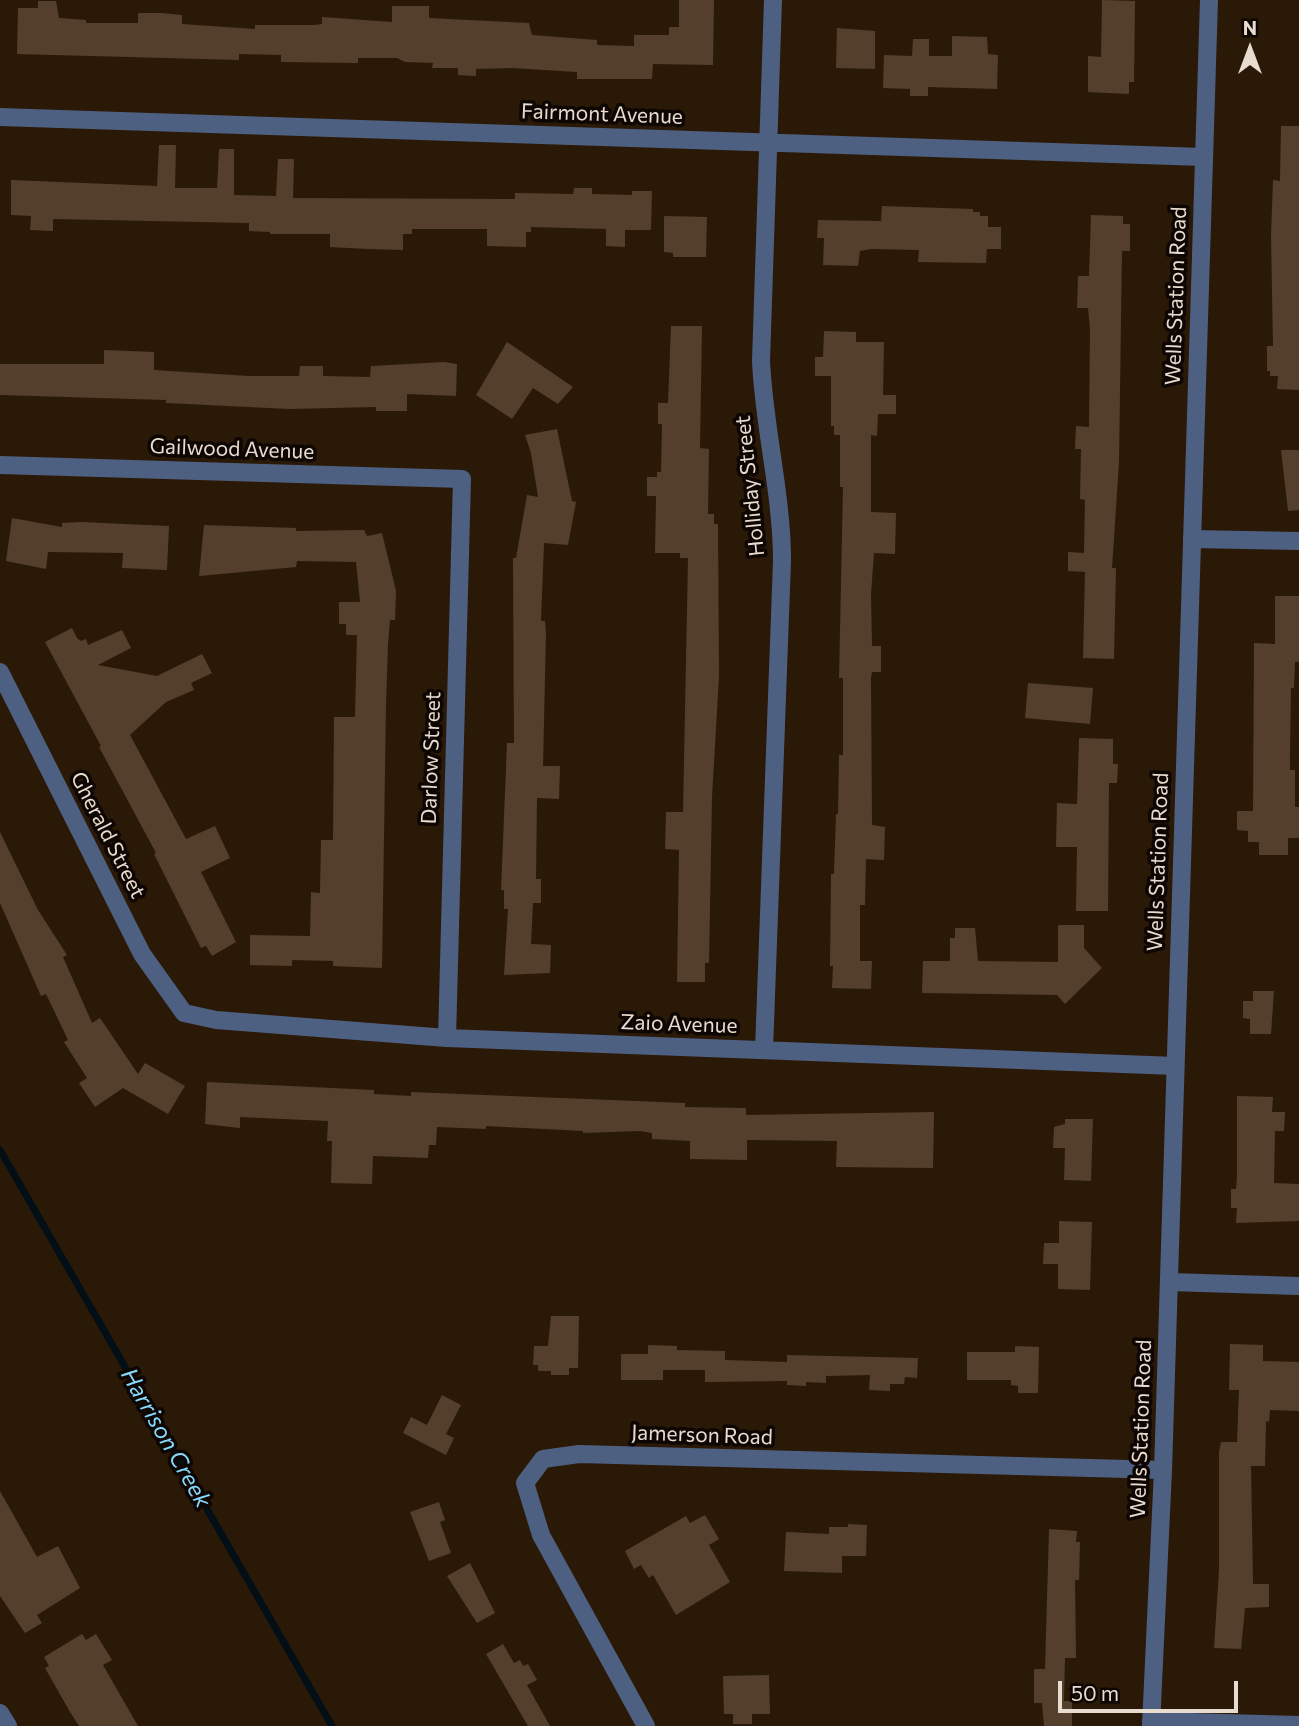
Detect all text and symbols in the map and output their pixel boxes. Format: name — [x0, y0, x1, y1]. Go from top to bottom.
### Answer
north arrow — [1215, 14, 1285, 84]
text: N — [1243, 16, 1257, 39]
street label: Fairmont Avenue — [521, 99, 683, 129]
street label: Wells Station Road — [1160, 206, 1192, 386]
street label: Holliday Street — [730, 414, 770, 558]
street label: Gailwood Avenue — [149, 434, 315, 464]
street label: Darlow Street — [416, 691, 446, 825]
street label: Gherald Street — [65, 768, 151, 902]
street label: Wells Station Road — [1142, 772, 1174, 952]
street label: Zaio Avenue — [620, 1009, 738, 1039]
street label: Wells Station Road — [1125, 1339, 1157, 1519]
water label: Harrison Creek — [115, 1363, 217, 1513]
street label: Jamerson Road — [631, 1420, 773, 1450]
scale bar — [1061, 1666, 1241, 1710]
text: 50 m — [1071, 1680, 1119, 1705]

